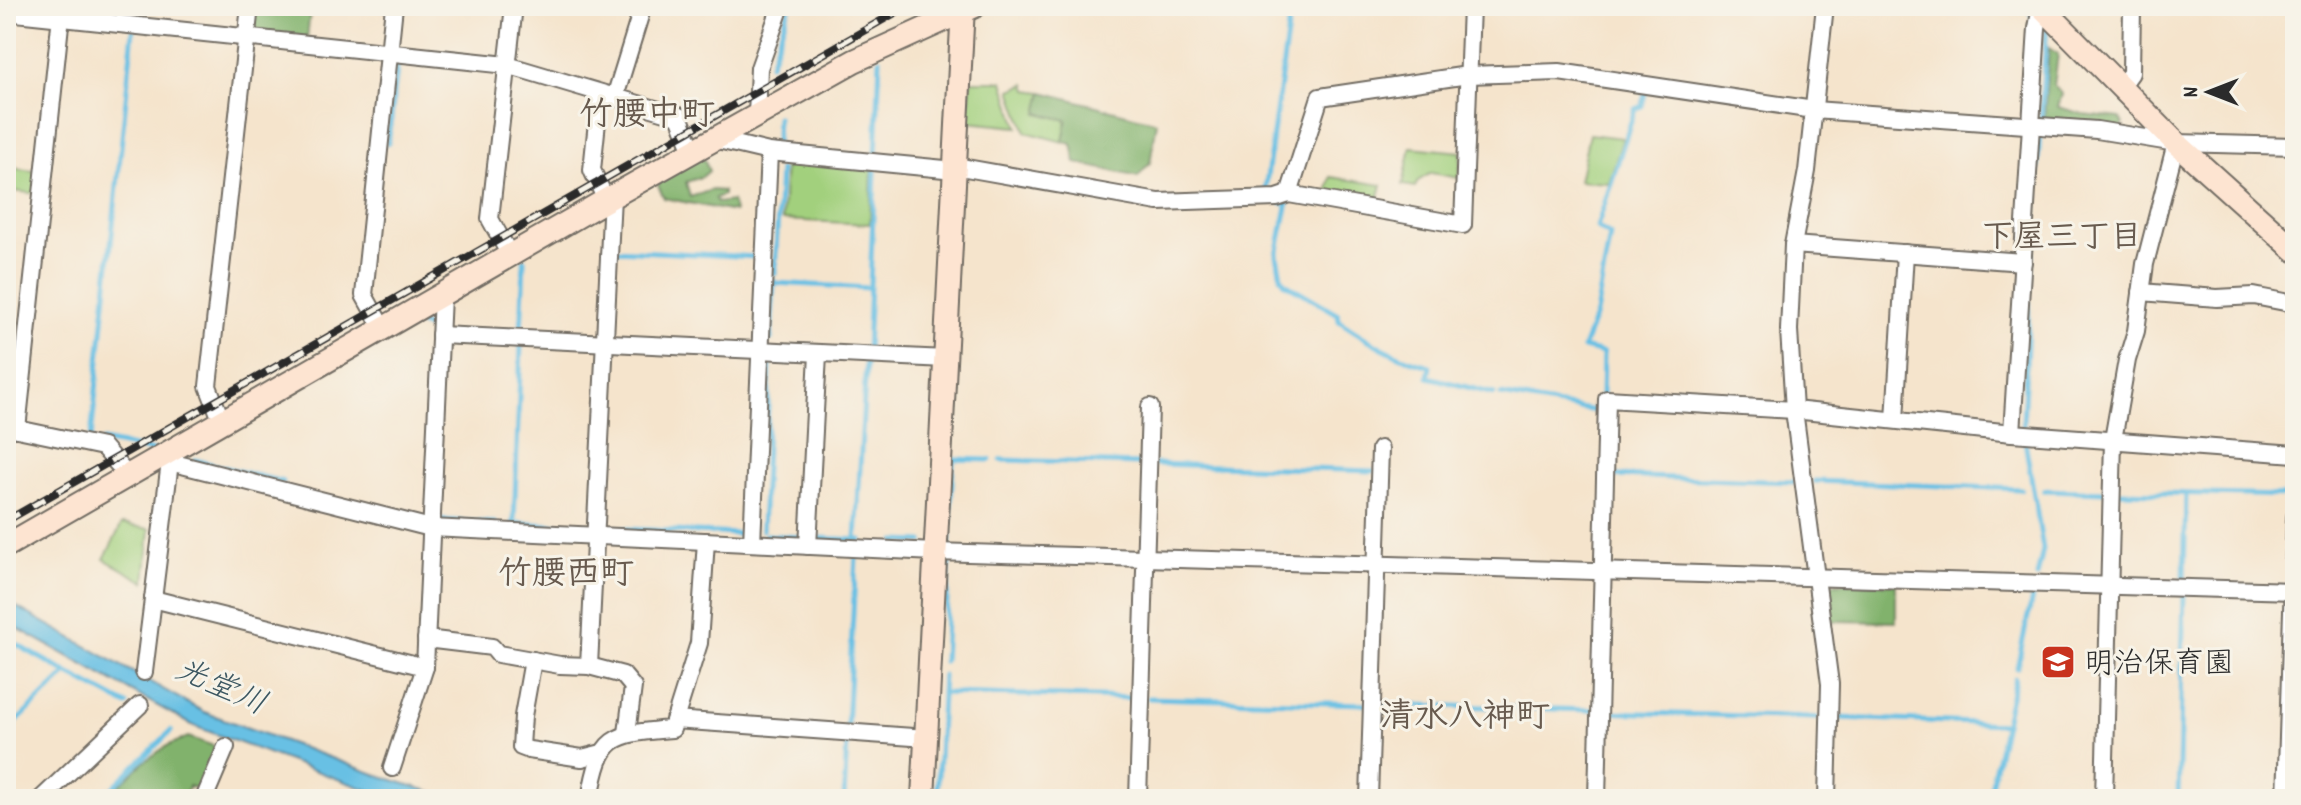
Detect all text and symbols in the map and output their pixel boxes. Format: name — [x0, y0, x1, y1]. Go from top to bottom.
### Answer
north arrow — [2169, 52, 2249, 132]
text: N — [2177, 86, 2208, 97]
district label: 竹腰中町 — [579, 93, 715, 142]
district label: 下屋三丁目 — [1982, 217, 2142, 263]
district label: 竹腰西町 — [498, 552, 634, 601]
school or university icon: 明治保育園 — [2039, 643, 2077, 681]
place label: 明治保育園 — [2084, 645, 2234, 688]
water label: 光堂川 — [167, 649, 273, 730]
district label: 清水八神町 — [1380, 695, 1550, 744]

